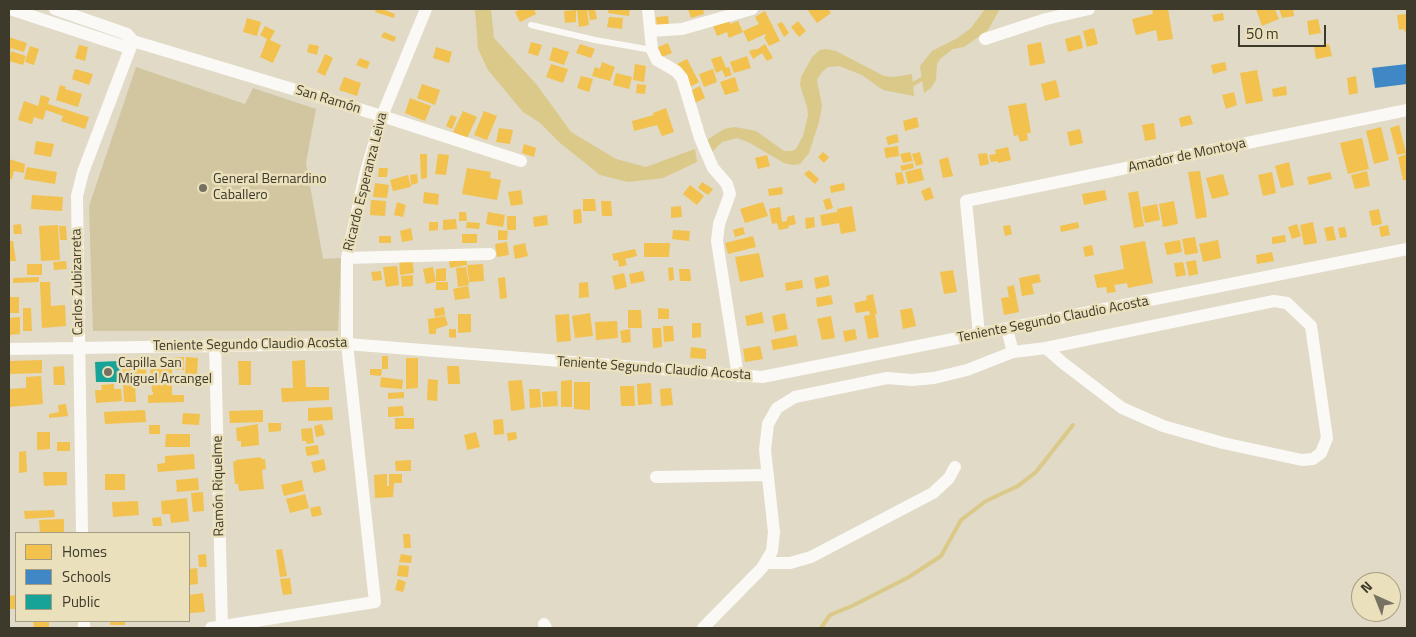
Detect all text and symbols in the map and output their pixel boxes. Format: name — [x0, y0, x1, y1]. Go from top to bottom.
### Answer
scale bar — [1241, 15, 1328, 47]
text: 50 m — [1246, 22, 1279, 45]
street label: San Ramón — [293, 82, 363, 118]
street label: Ricardo Esperanza Leiva — [341, 111, 391, 253]
street label: Amador de Montoya — [1127, 135, 1247, 177]
place label: General Bernardino Caballero — [213, 172, 327, 204]
marker: General Bernardino Caballero — [197, 182, 209, 194]
street label: Carlos Zubizarreta — [69, 228, 87, 336]
street label: Teniente Segundo Claudio Acosta — [956, 293, 1150, 347]
street label: Teniente Segundo Claudio Acosta — [153, 335, 347, 355]
street label: Teniente Segundo Claudio Acosta — [556, 354, 752, 384]
place label: Capilla San Miguel Arcangel — [118, 356, 212, 388]
marker: Capilla San Miguel Arcangel — [102, 366, 114, 378]
street label: Ramón Riquelme — [210, 435, 228, 537]
legend — [15, 532, 190, 622]
text: Homes — [62, 540, 107, 563]
text: Schools — [62, 565, 111, 588]
north arrow — [1351, 572, 1401, 622]
text: N — [1355, 576, 1377, 597]
text: Public — [62, 590, 100, 613]

